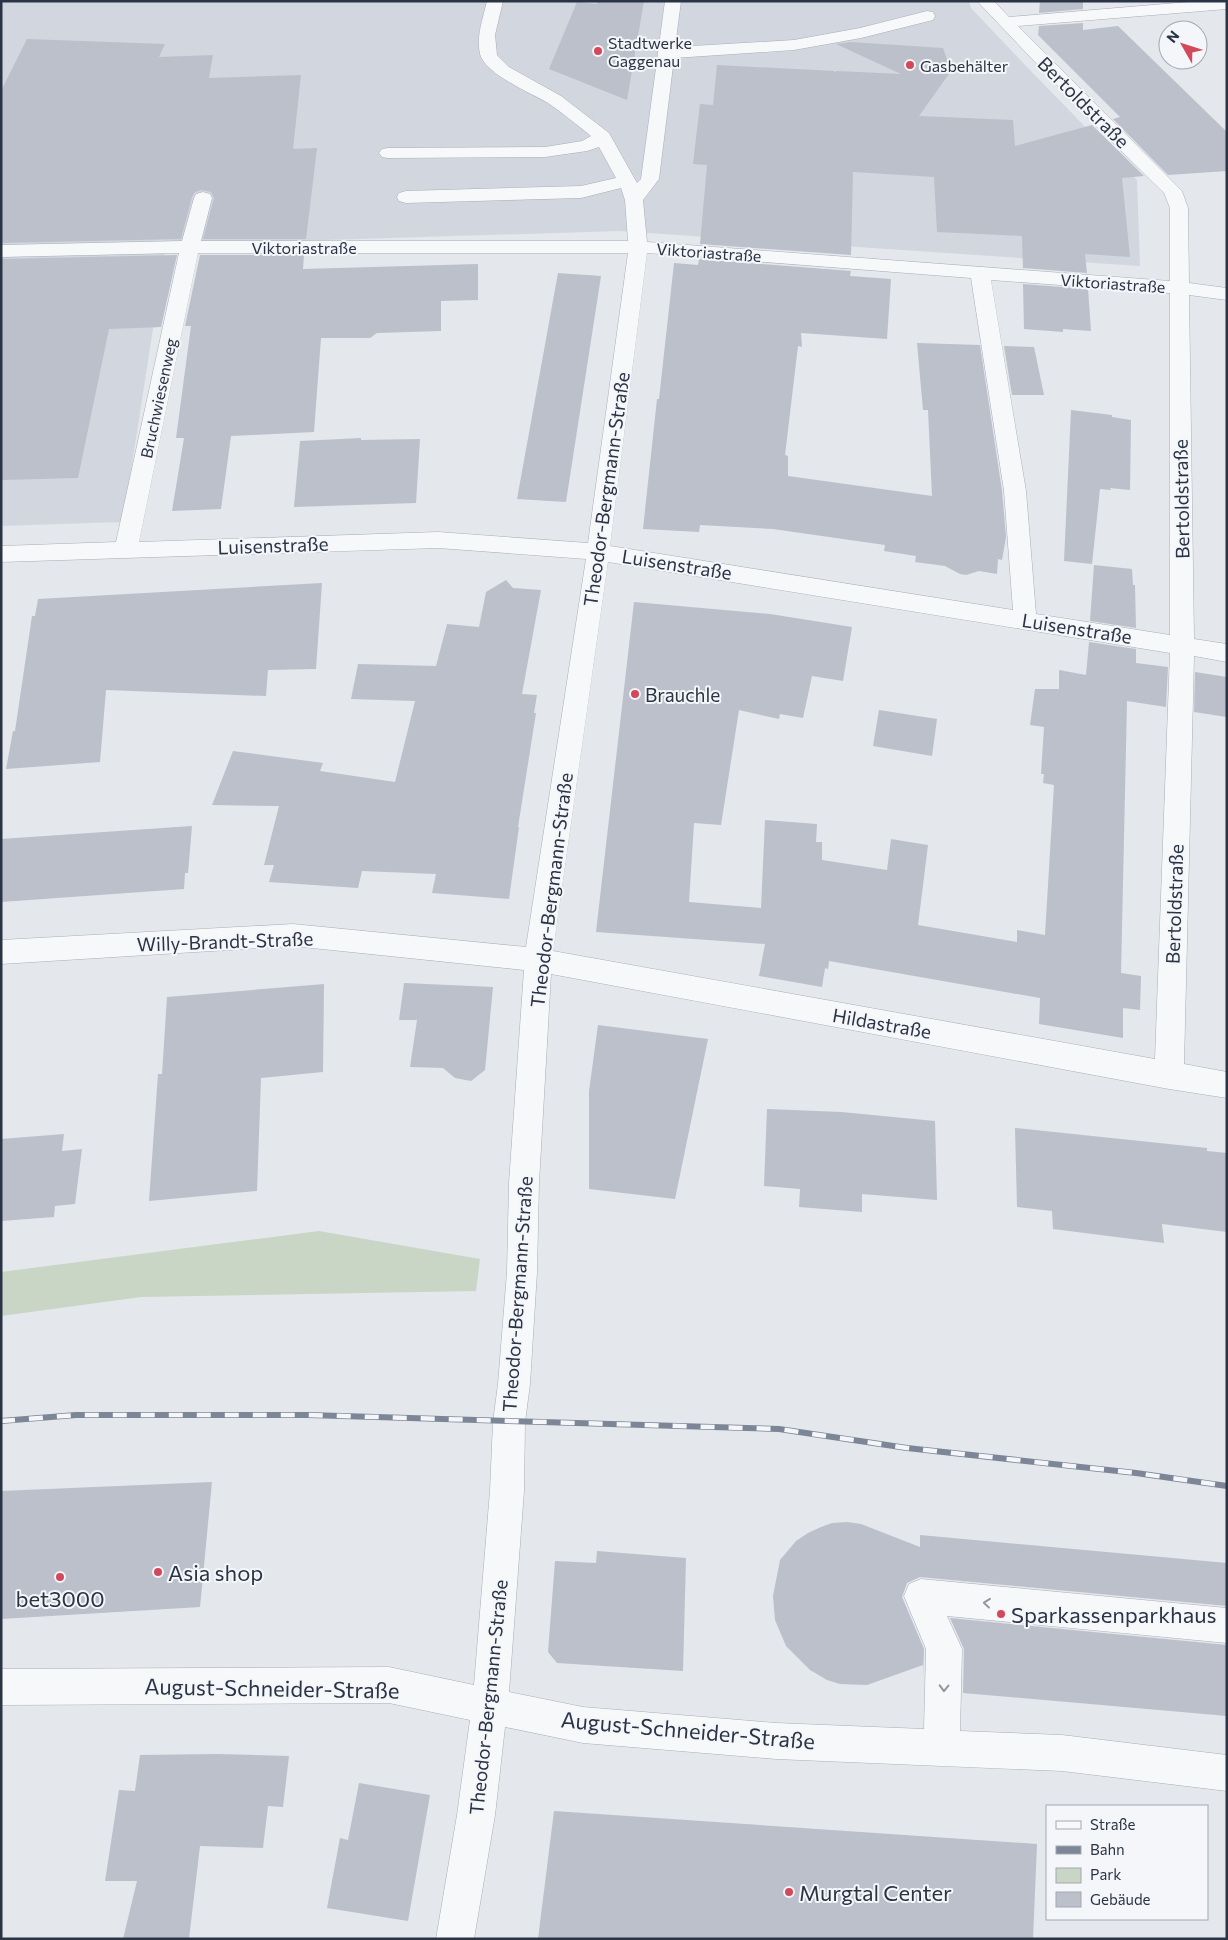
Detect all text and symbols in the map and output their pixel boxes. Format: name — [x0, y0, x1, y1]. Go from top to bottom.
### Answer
north arrow — [1158, 20, 1208, 70]
text: N — [1163, 27, 1182, 46]
place label: Stadtwerke Gaggenau — [608, 33, 692, 70]
marker: Stadtwerke Gaggenau — [592, 45, 604, 57]
street label: Bertoldstraße — [1033, 51, 1135, 153]
place label: Gasbehälter — [920, 56, 1009, 75]
marker: Gasbehälter — [904, 59, 916, 71]
street label: Viktoriastraße — [251, 238, 357, 257]
street label: Viktoriastraße — [656, 239, 762, 265]
street label: Viktoriastraße — [1060, 270, 1166, 296]
street label: Bruchwiesenweg — [136, 336, 180, 460]
street label: Theodor-Bergmann-Straße — [578, 370, 634, 608]
street label: Bertoldstraße — [1168, 439, 1194, 559]
street label: Luisenstraße — [217, 532, 329, 558]
street label: Luisenstraße — [620, 544, 734, 584]
street label: Luisenstraße — [1020, 608, 1134, 648]
place label: Brauchle — [645, 683, 720, 706]
marker: Brauchle — [629, 688, 641, 700]
street label: Theodor-Bergmann-Straße — [525, 771, 577, 1009]
street label: Bertoldstraße — [1160, 844, 1188, 964]
street label: Willy-Brandt-Straße — [136, 926, 314, 956]
street label: Hildastraße — [831, 1003, 933, 1043]
street label: Theodor-Bergmann-Straße — [497, 1175, 537, 1413]
place label: Asia shop — [168, 1559, 263, 1586]
marker: Asia shop — [152, 1566, 164, 1578]
marker: bet3000 — [54, 1571, 66, 1583]
street label: Theodor-Bergmann-Straße — [464, 1578, 512, 1816]
place label: bet3000 — [15, 1585, 105, 1612]
one-way arrow — [982, 1598, 990, 1609]
place label: Sparkassenparkhaus — [1011, 1601, 1216, 1628]
marker: Sparkassenparkhaus — [995, 1608, 1007, 1620]
street label: August-Schneider-Straße — [144, 1672, 400, 1704]
one-way arrow — [938, 1685, 949, 1693]
street label: August-Schneider-Straße — [560, 1705, 816, 1755]
legend — [1046, 1805, 1208, 1920]
text: Straße — [1090, 1815, 1136, 1833]
text: Bahn — [1090, 1840, 1125, 1858]
text: Park — [1090, 1865, 1121, 1883]
place label: Murgtal Center — [799, 1879, 952, 1906]
marker: Murgtal Center — [783, 1886, 795, 1898]
text: Gebäude — [1090, 1890, 1151, 1908]

